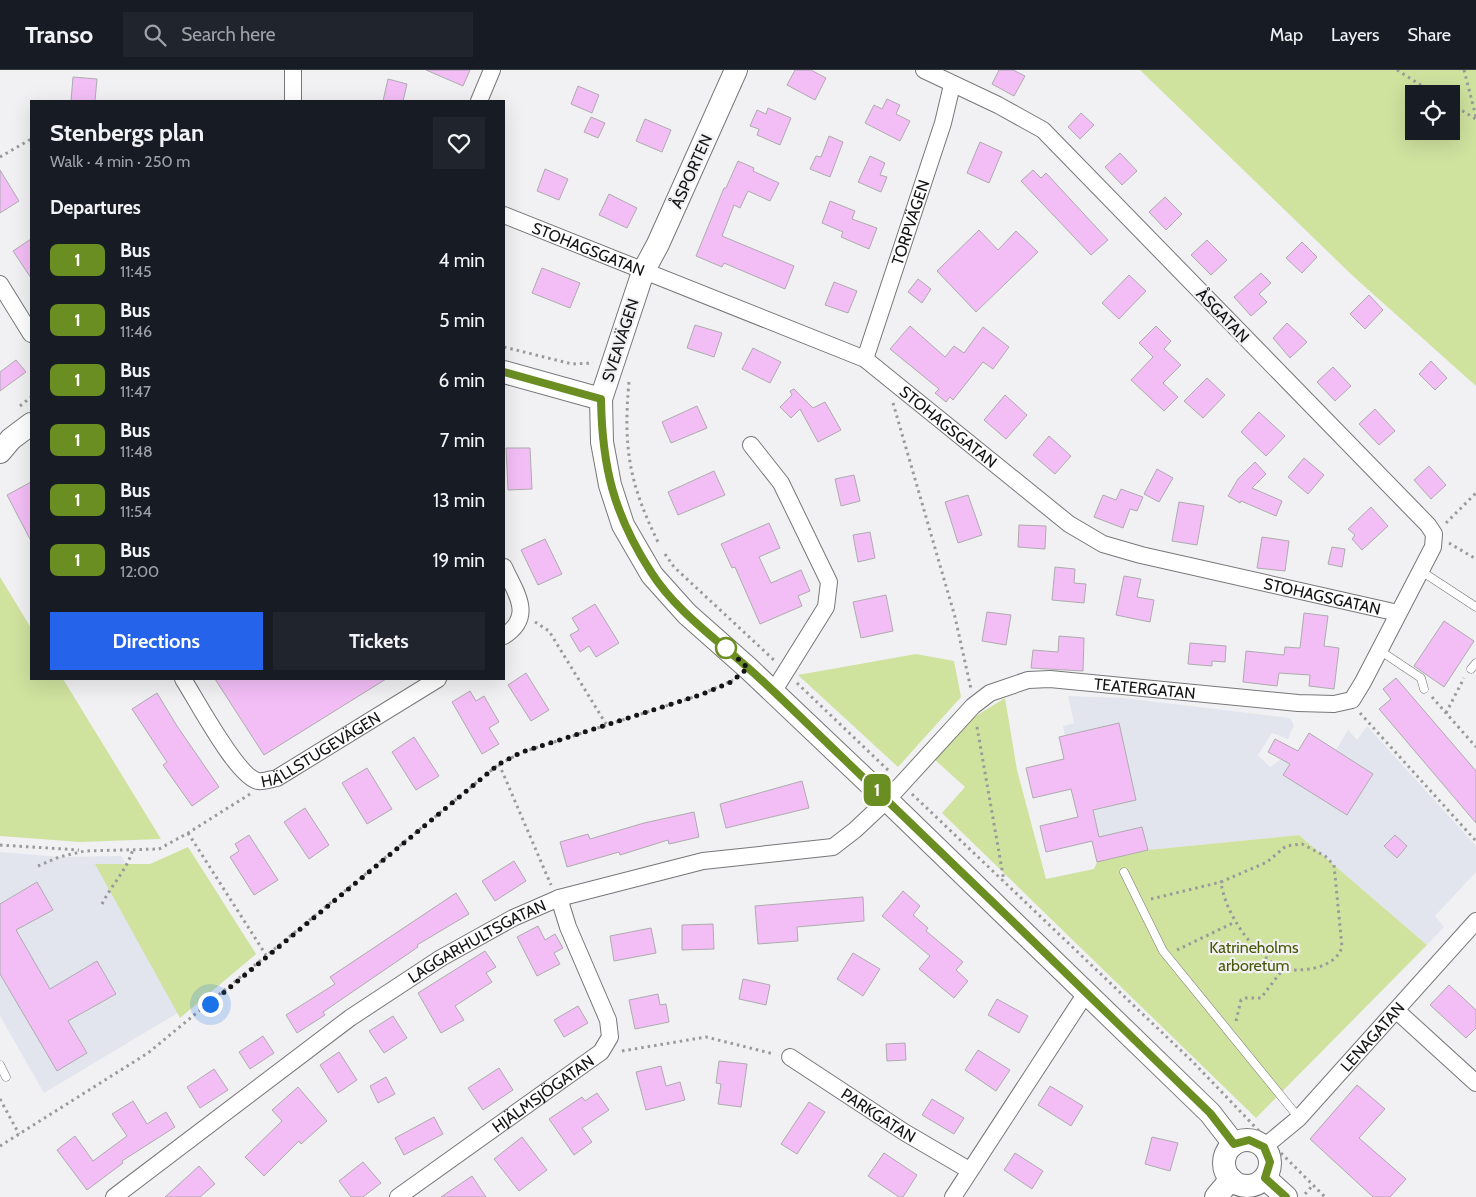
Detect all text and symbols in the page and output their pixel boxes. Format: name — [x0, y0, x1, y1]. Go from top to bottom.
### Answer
search box — [123, 12, 473, 57]
text: Transo — [25, 20, 93, 49]
icon: search — [141, 21, 169, 49]
text: Search here — [181, 23, 276, 46]
text: Map — [1270, 24, 1303, 46]
text: Layers — [1331, 24, 1380, 46]
text: Share — [1408, 24, 1451, 46]
map controls — [1405, 85, 1460, 140]
button: locate — [1405, 85, 1460, 140]
button: heart — [433, 117, 485, 169]
text: Stenbergs plan — [50, 118, 204, 147]
street label: ÅSPORTEN — [667, 131, 716, 211]
text: Walk · 4 min · 250 m — [50, 152, 190, 171]
street label: TORPVÄGEN — [888, 177, 934, 268]
text: Departures — [50, 196, 141, 219]
street label: STOHAGSGATAN — [529, 218, 647, 280]
text: Bus — [120, 239, 150, 262]
text: 1 — [74, 249, 81, 271]
text: 4 min — [438, 249, 485, 272]
text: 11:45 — [120, 262, 152, 281]
street label: ÅSGATAN — [1192, 284, 1253, 346]
street label: SVEAVÄGEN — [598, 296, 643, 384]
text: Bus — [120, 299, 150, 322]
text: 1 — [74, 309, 81, 331]
text: 5 min — [439, 309, 485, 332]
text: 11:46 — [120, 322, 152, 341]
text: Bus — [120, 359, 150, 382]
text: 1 — [74, 369, 81, 391]
text: 6 min — [439, 369, 485, 392]
text: 11:47 — [120, 382, 151, 401]
street label: STOHAGSGATAN — [896, 382, 1001, 472]
text: Bus — [120, 419, 150, 442]
text: 1 — [74, 429, 81, 451]
text: 7 min — [440, 429, 485, 452]
text: 11:48 — [120, 442, 153, 461]
text: Bus — [120, 479, 150, 502]
text: 1 — [74, 489, 81, 511]
text: 13 min — [433, 489, 485, 512]
text: 11:54 — [120, 502, 152, 521]
text: Bus — [120, 539, 150, 562]
text: 1 — [74, 549, 81, 571]
text: 19 min — [432, 549, 485, 572]
text: 12:00 — [120, 562, 159, 581]
street label: STOHAGSGATAN — [1262, 574, 1383, 619]
button: Directions — [50, 612, 263, 670]
button: Tickets — [273, 612, 485, 670]
unlabelled marker — [715, 637, 737, 659]
street label: TEATERGATAN — [1093, 674, 1196, 703]
street label: HÄLLSTUGEVÄGEN — [259, 708, 384, 791]
line badge: 1 — [861, 774, 893, 806]
text: 1 — [874, 779, 880, 801]
street label: LAGGARHULTSGATAN — [405, 896, 549, 987]
park label: Katrineholms arboretum — [1209, 938, 1299, 975]
your location — [198, 992, 223, 1017]
street label: LENAGATAN — [1337, 998, 1409, 1075]
street label: HJÄLMSJÖGATAN — [489, 1051, 598, 1137]
street label: PARKGATAN — [837, 1084, 919, 1147]

